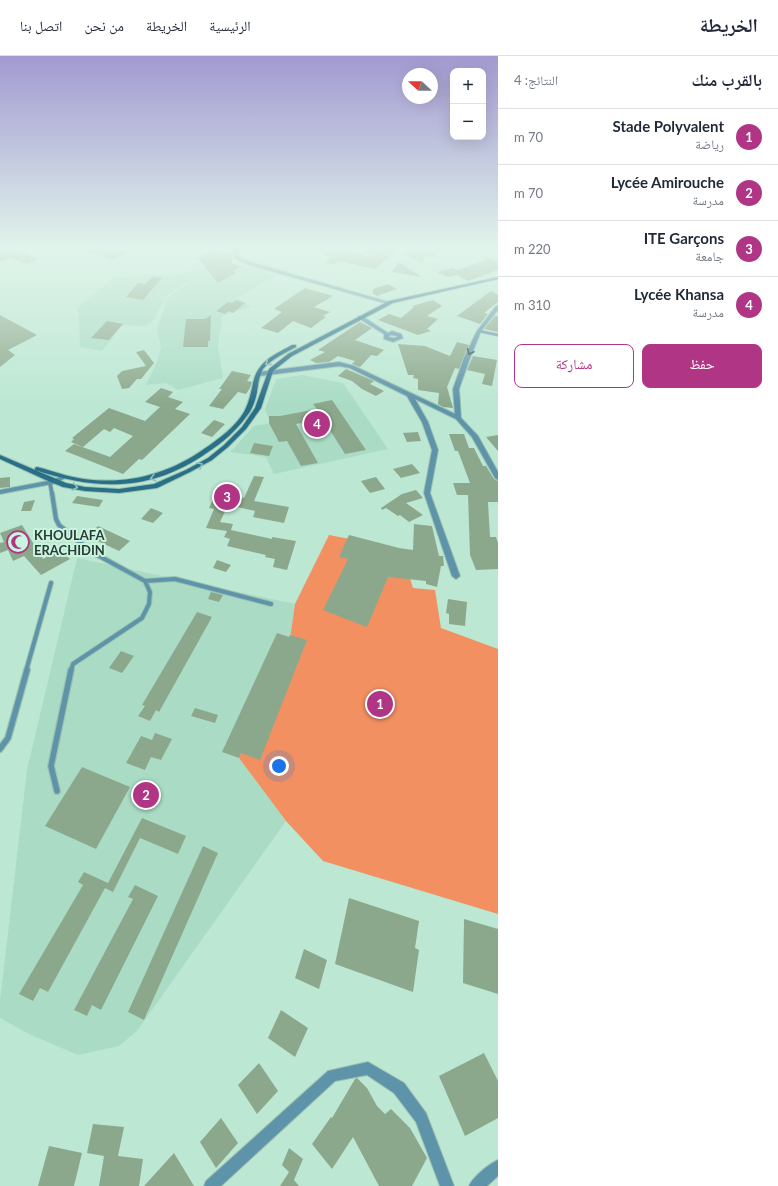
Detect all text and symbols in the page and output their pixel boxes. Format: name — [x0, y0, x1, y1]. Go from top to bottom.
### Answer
text: الخريطة — [700, 13, 758, 36]
text: اتصل بنا — [20, 17, 62, 34]
text: من نحن — [84, 17, 124, 34]
text: الخريطة — [146, 17, 187, 34]
text: الرئيسية — [209, 17, 251, 34]
north arrow — [402, 68, 438, 104]
map controls — [450, 68, 486, 140]
button: + — [450, 68, 486, 104]
text: بالقرب منك — [692, 69, 762, 90]
text: النتائج: 4 — [514, 72, 558, 88]
button: − — [450, 104, 486, 140]
text: Stade Polyvalent — [613, 117, 724, 135]
text: 70 m — [514, 129, 543, 145]
text: 1 — [745, 129, 753, 145]
text: رياضة — [695, 136, 724, 152]
text: Lycée Amirouche — [611, 173, 724, 191]
text: 70 m — [514, 185, 543, 201]
text: 2 — [745, 185, 753, 201]
text: مدرسة — [692, 192, 724, 208]
text: ITE Garçons — [644, 229, 724, 247]
text: 220 m — [514, 241, 551, 257]
text: 3 — [745, 241, 753, 257]
text: جامعة — [695, 248, 724, 264]
text: Lycée Khansa — [634, 285, 724, 303]
text: 310 m — [514, 297, 551, 313]
text: 4 — [745, 297, 753, 313]
text: مدرسة — [692, 304, 724, 320]
button: مشاركة — [514, 344, 634, 388]
button: حفظ — [642, 344, 762, 388]
one-way arrow — [467, 347, 475, 355]
one-way arrow — [266, 358, 273, 365]
pin: 4 — [304, 409, 330, 439]
one-way arrow — [196, 462, 203, 469]
one-way arrow — [150, 473, 156, 481]
one-way arrow — [72, 482, 78, 491]
pin: 3 — [214, 482, 240, 512]
place label: KHOULAFA ERACHIDIN — [34, 527, 105, 558]
mosque icon: KHOULAFA ERACHIDIN — [5, 529, 31, 555]
pin: 1 — [367, 689, 393, 719]
your location — [269, 756, 289, 776]
pin: 2 — [133, 780, 159, 810]

